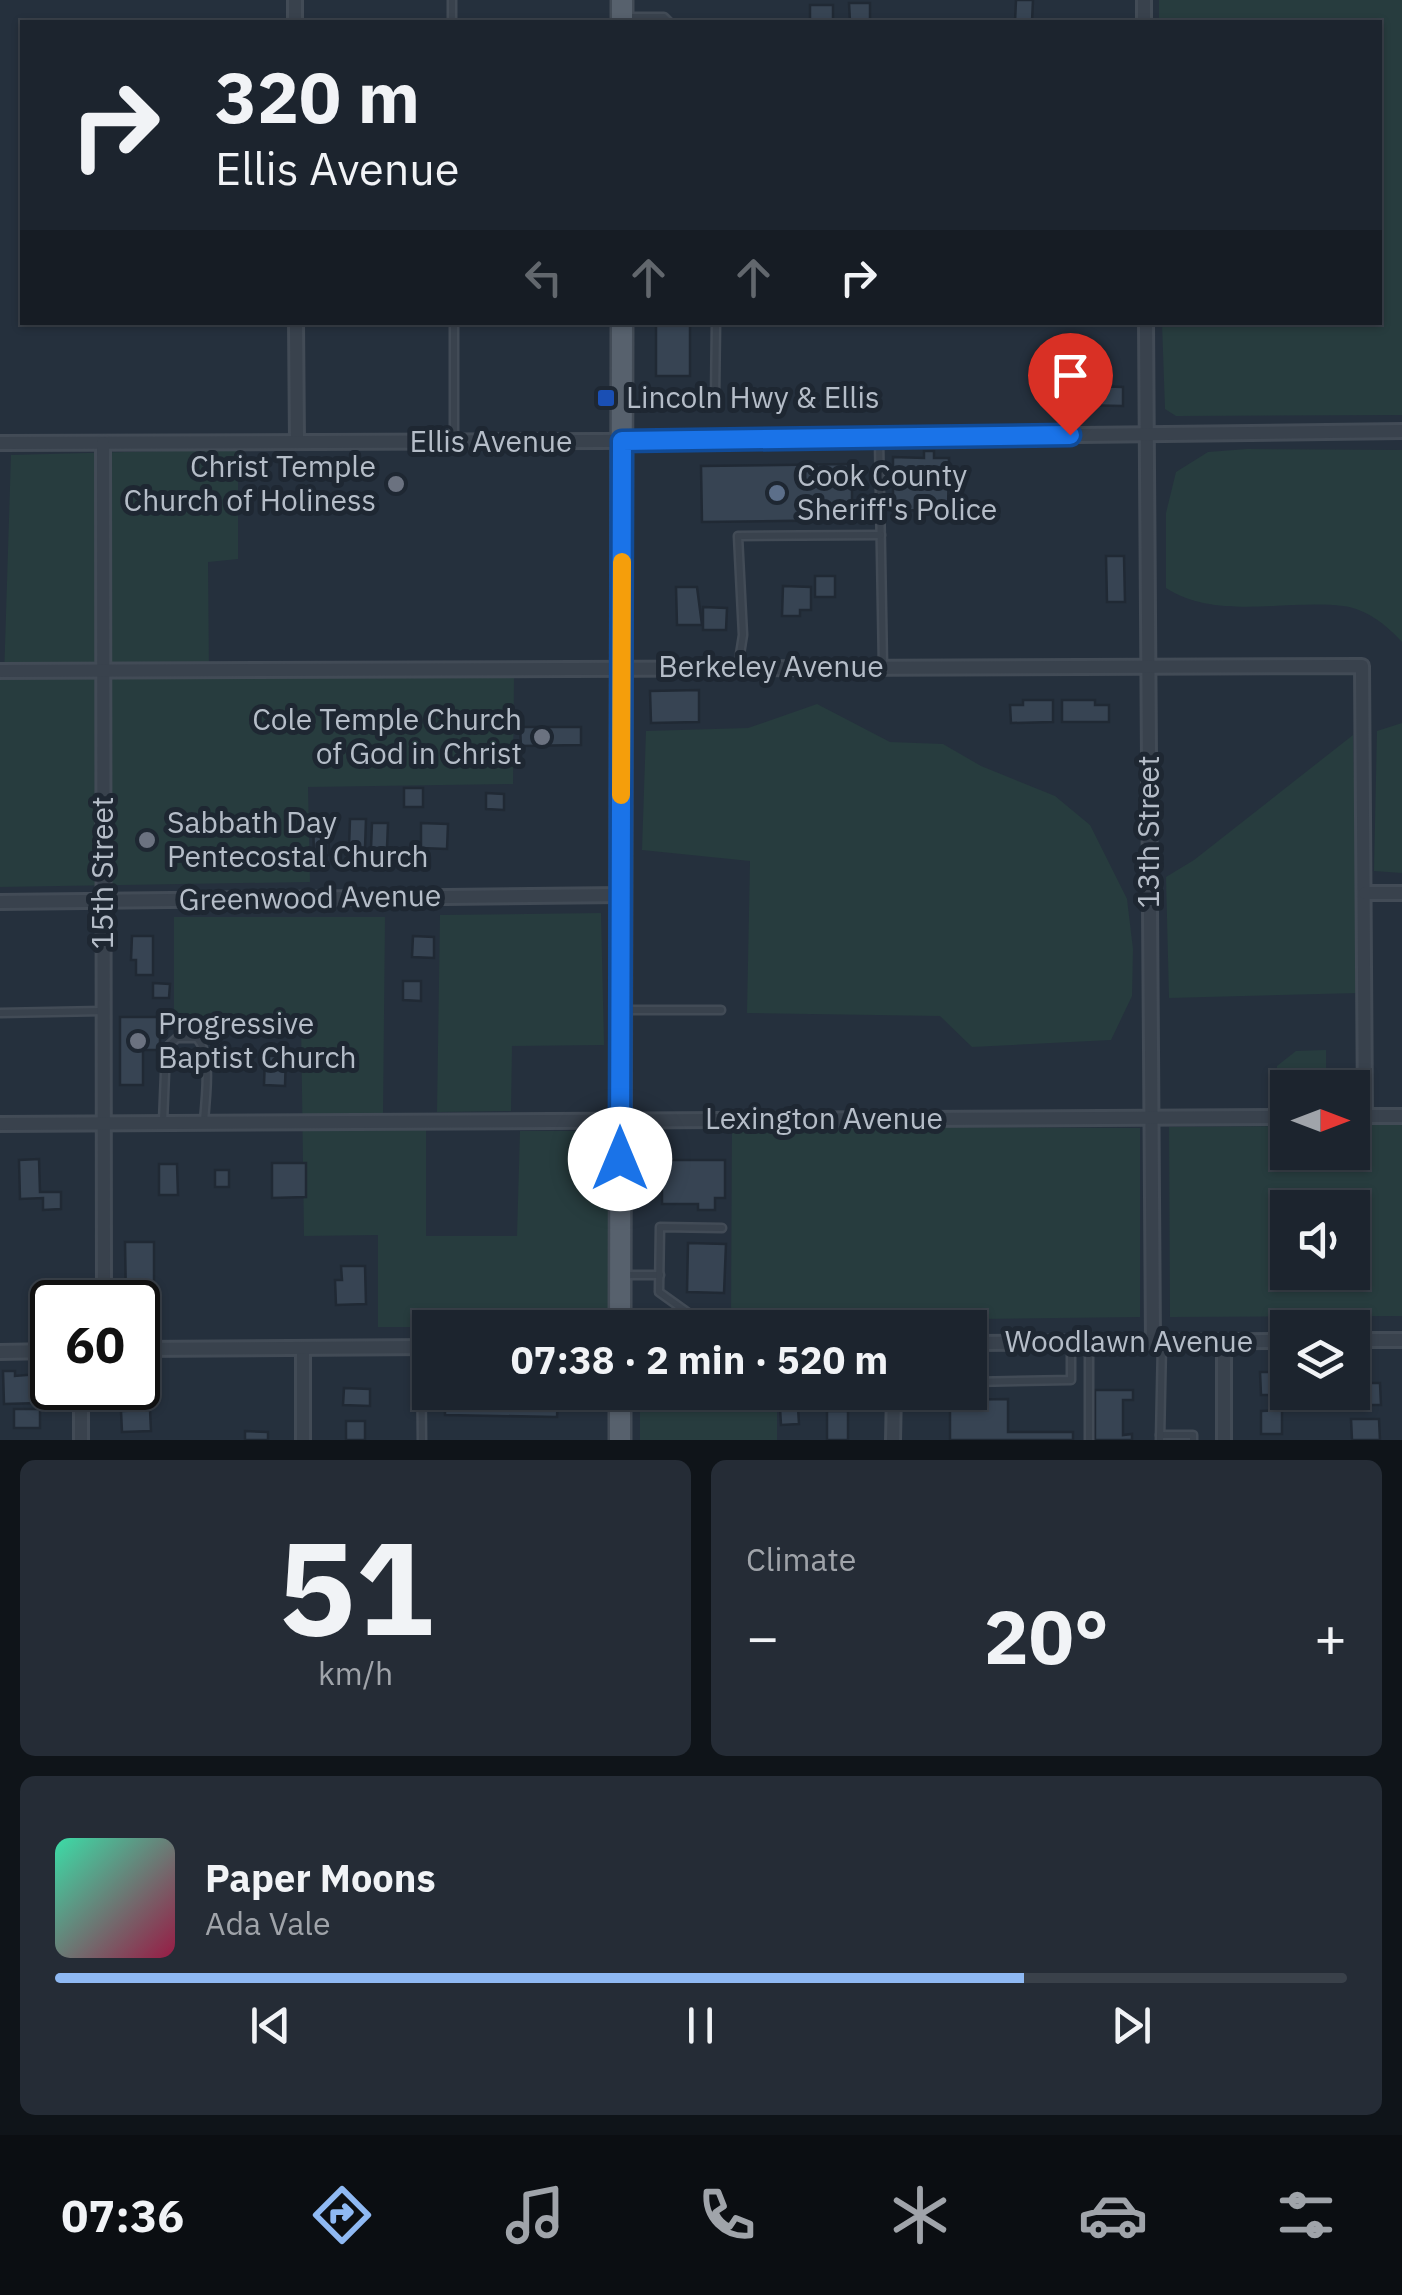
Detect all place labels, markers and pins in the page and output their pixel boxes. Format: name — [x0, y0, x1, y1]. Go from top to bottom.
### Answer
pin — [1028, 333, 1113, 436]
place label: Lincoln Hwy & Ellis — [626, 377, 880, 416]
marker: Lincoln Hwy & Ellis — [595, 387, 617, 409]
place label: Christ Temple Church of Holiness — [124, 446, 376, 519]
place label: Cook County Sheriff's Police — [797, 455, 997, 528]
marker: Christ Temple Church of Holiness — [385, 473, 407, 495]
marker: Cook County Sheriff's Police — [766, 482, 788, 504]
place label: Cole Temple Church of God in Christ — [252, 699, 522, 772]
marker: Cole Temple Church of God in Christ — [531, 726, 553, 748]
place label: Sabbath Day Pentecostal Church — [167, 802, 429, 875]
marker: Sabbath Day Pentecostal Church — [136, 829, 158, 851]
place label: Progressive Baptist Church — [158, 1003, 357, 1076]
marker: Progressive Baptist Church — [127, 1030, 149, 1052]

